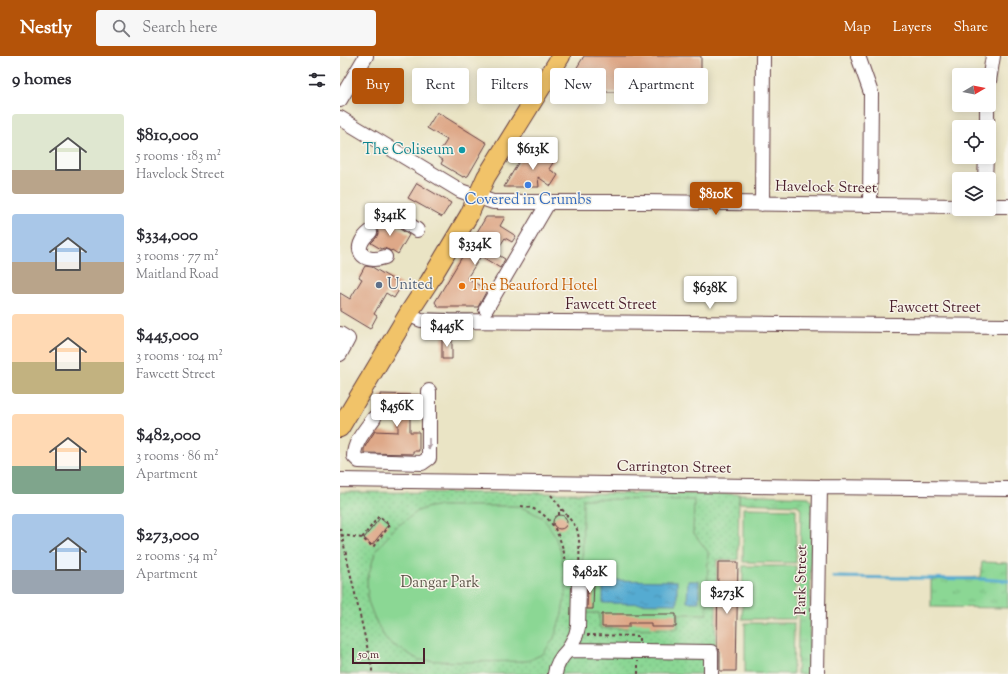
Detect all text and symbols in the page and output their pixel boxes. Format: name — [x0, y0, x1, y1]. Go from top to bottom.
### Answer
search box — [96, 10, 376, 46]
text: Nestly — [20, 15, 72, 42]
icon: search — [110, 17, 132, 39]
text: Search here — [142, 18, 218, 39]
text: Map — [844, 18, 871, 38]
text: Layers — [893, 18, 931, 38]
text: Share — [953, 18, 988, 38]
text: 9 homes — [12, 68, 71, 92]
chip: Buy — [352, 68, 404, 104]
chip: Rent — [412, 68, 469, 104]
chip: Filters — [477, 68, 542, 104]
chip: New — [550, 68, 606, 104]
chip: Apartment — [614, 68, 708, 104]
north arrow — [952, 68, 996, 112]
map controls — [952, 68, 996, 216]
icon: filters — [306, 69, 328, 91]
button: locate — [952, 120, 996, 164]
text: $810,000 — [136, 124, 198, 148]
icon: home — [44, 130, 92, 178]
pin: $613K — [505, 137, 561, 171]
place label: The Coliseum — [362, 140, 455, 161]
text: $613K — [517, 141, 549, 159]
marker: The Coliseum — [457, 145, 467, 155]
text: 5 rooms · 183 m² — [136, 148, 221, 166]
text: Havelock Street — [136, 166, 224, 184]
button: layers — [952, 172, 996, 216]
street label: Havelock Street — [775, 177, 877, 199]
marker: Covered in Crumbs — [523, 180, 533, 190]
pin: $810K — [688, 182, 744, 216]
text: $810K — [699, 186, 733, 204]
place label: Covered in Crumbs — [465, 190, 592, 211]
pin: $341K — [362, 203, 418, 237]
text: $341K — [374, 207, 406, 225]
text: $334,000 — [136, 224, 198, 248]
icon: home — [44, 230, 92, 278]
pin: $334K — [447, 232, 503, 266]
text: $334K — [458, 236, 492, 254]
text: 3 rooms · 77 m² — [136, 248, 219, 266]
text: Maitland Road — [136, 266, 219, 284]
place label: United — [387, 275, 433, 296]
place label: The Beauford Hotel — [470, 276, 598, 297]
pin: $638K — [682, 276, 738, 310]
marker: United — [374, 280, 384, 290]
text: $638K — [693, 280, 727, 298]
marker: The Beauford Hotel — [457, 281, 467, 291]
street label: Fawcett Street — [565, 295, 657, 316]
street label: Fawcett Street — [889, 298, 981, 319]
pin: $445K — [419, 314, 475, 348]
text: $445K — [430, 318, 464, 336]
text: $445,000 — [136, 324, 199, 348]
icon: home — [44, 330, 92, 378]
text: 3 rooms · 104 m² — [136, 348, 223, 366]
text: Fawcett Street — [136, 366, 215, 384]
pin: $456K — [369, 394, 425, 428]
text: $456K — [380, 398, 414, 416]
text: $482,000 — [136, 424, 201, 448]
icon: home — [44, 430, 92, 478]
one-way arrow — [426, 438, 432, 451]
text: 3 rooms · 86 m² — [136, 448, 219, 466]
street label: Carrington Street — [617, 457, 731, 479]
text: Apartment — [136, 466, 197, 484]
text: $273,000 — [136, 524, 199, 548]
icon: home — [44, 530, 92, 578]
street label: Park Street — [791, 545, 813, 615]
text: 2 rooms · 54 m² — [136, 548, 218, 566]
pin: $482K — [562, 560, 618, 594]
text: $482K — [572, 564, 608, 582]
text: Apartment — [136, 566, 197, 584]
park label: Dangar Park — [400, 573, 480, 594]
pin: $273K — [699, 581, 755, 615]
text: $273K — [710, 585, 744, 603]
scale bar — [352, 646, 425, 665]
text: 50 m — [358, 647, 379, 663]

